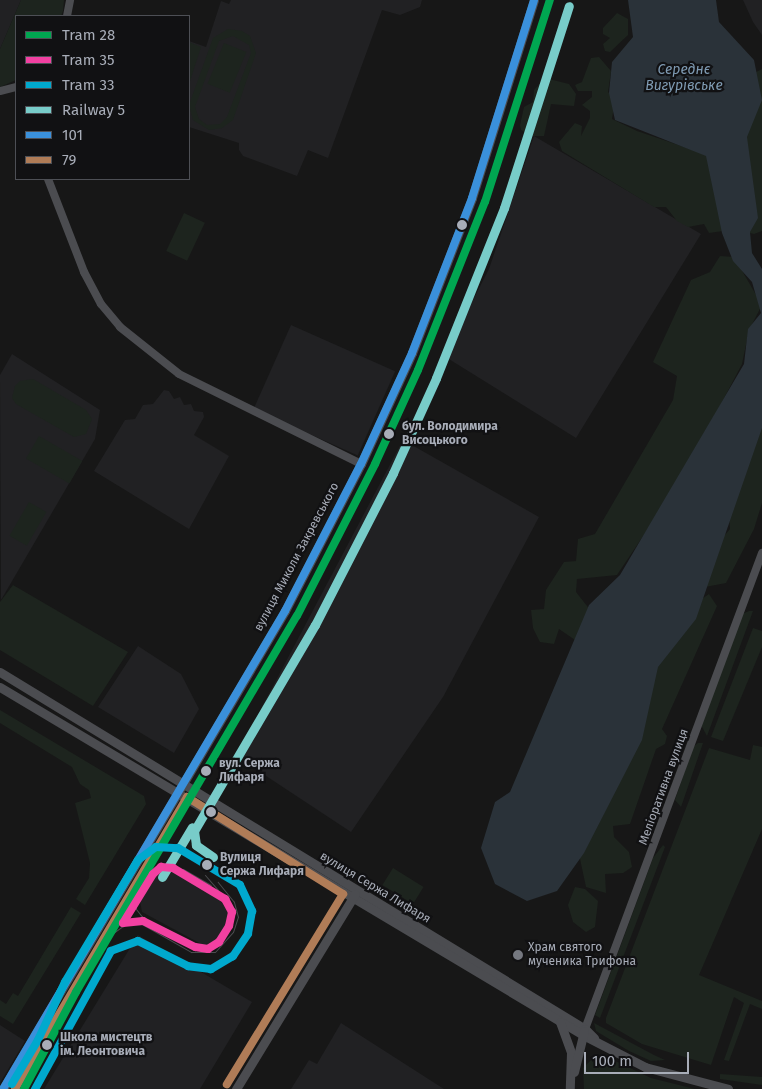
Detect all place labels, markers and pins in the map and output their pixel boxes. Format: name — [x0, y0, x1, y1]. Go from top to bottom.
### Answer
unlabelled marker — [457, 220, 467, 230]
place label: бул. Володимира Висоцького — [402, 420, 498, 448]
marker: бул. Володимира Висоцького — [380, 425, 398, 443]
place label: вул. Сержа Лифаря — [219, 757, 280, 785]
marker: вул. Сержа Лифаря — [197, 762, 215, 780]
unlabelled marker — [206, 807, 216, 817]
place label: Вулиця Сержа Лифаря — [220, 851, 304, 879]
marker: Вулиця Сержа Лифаря — [198, 856, 216, 874]
place label: Храм святого мученика Трифона — [528, 941, 636, 969]
marker: Храм святого мученика Трифона — [512, 949, 524, 961]
place label: Школа мистецтв ім. Леонтовича — [60, 1031, 153, 1059]
marker: Школа мистецтв ім. Леонтовича — [38, 1036, 56, 1054]

